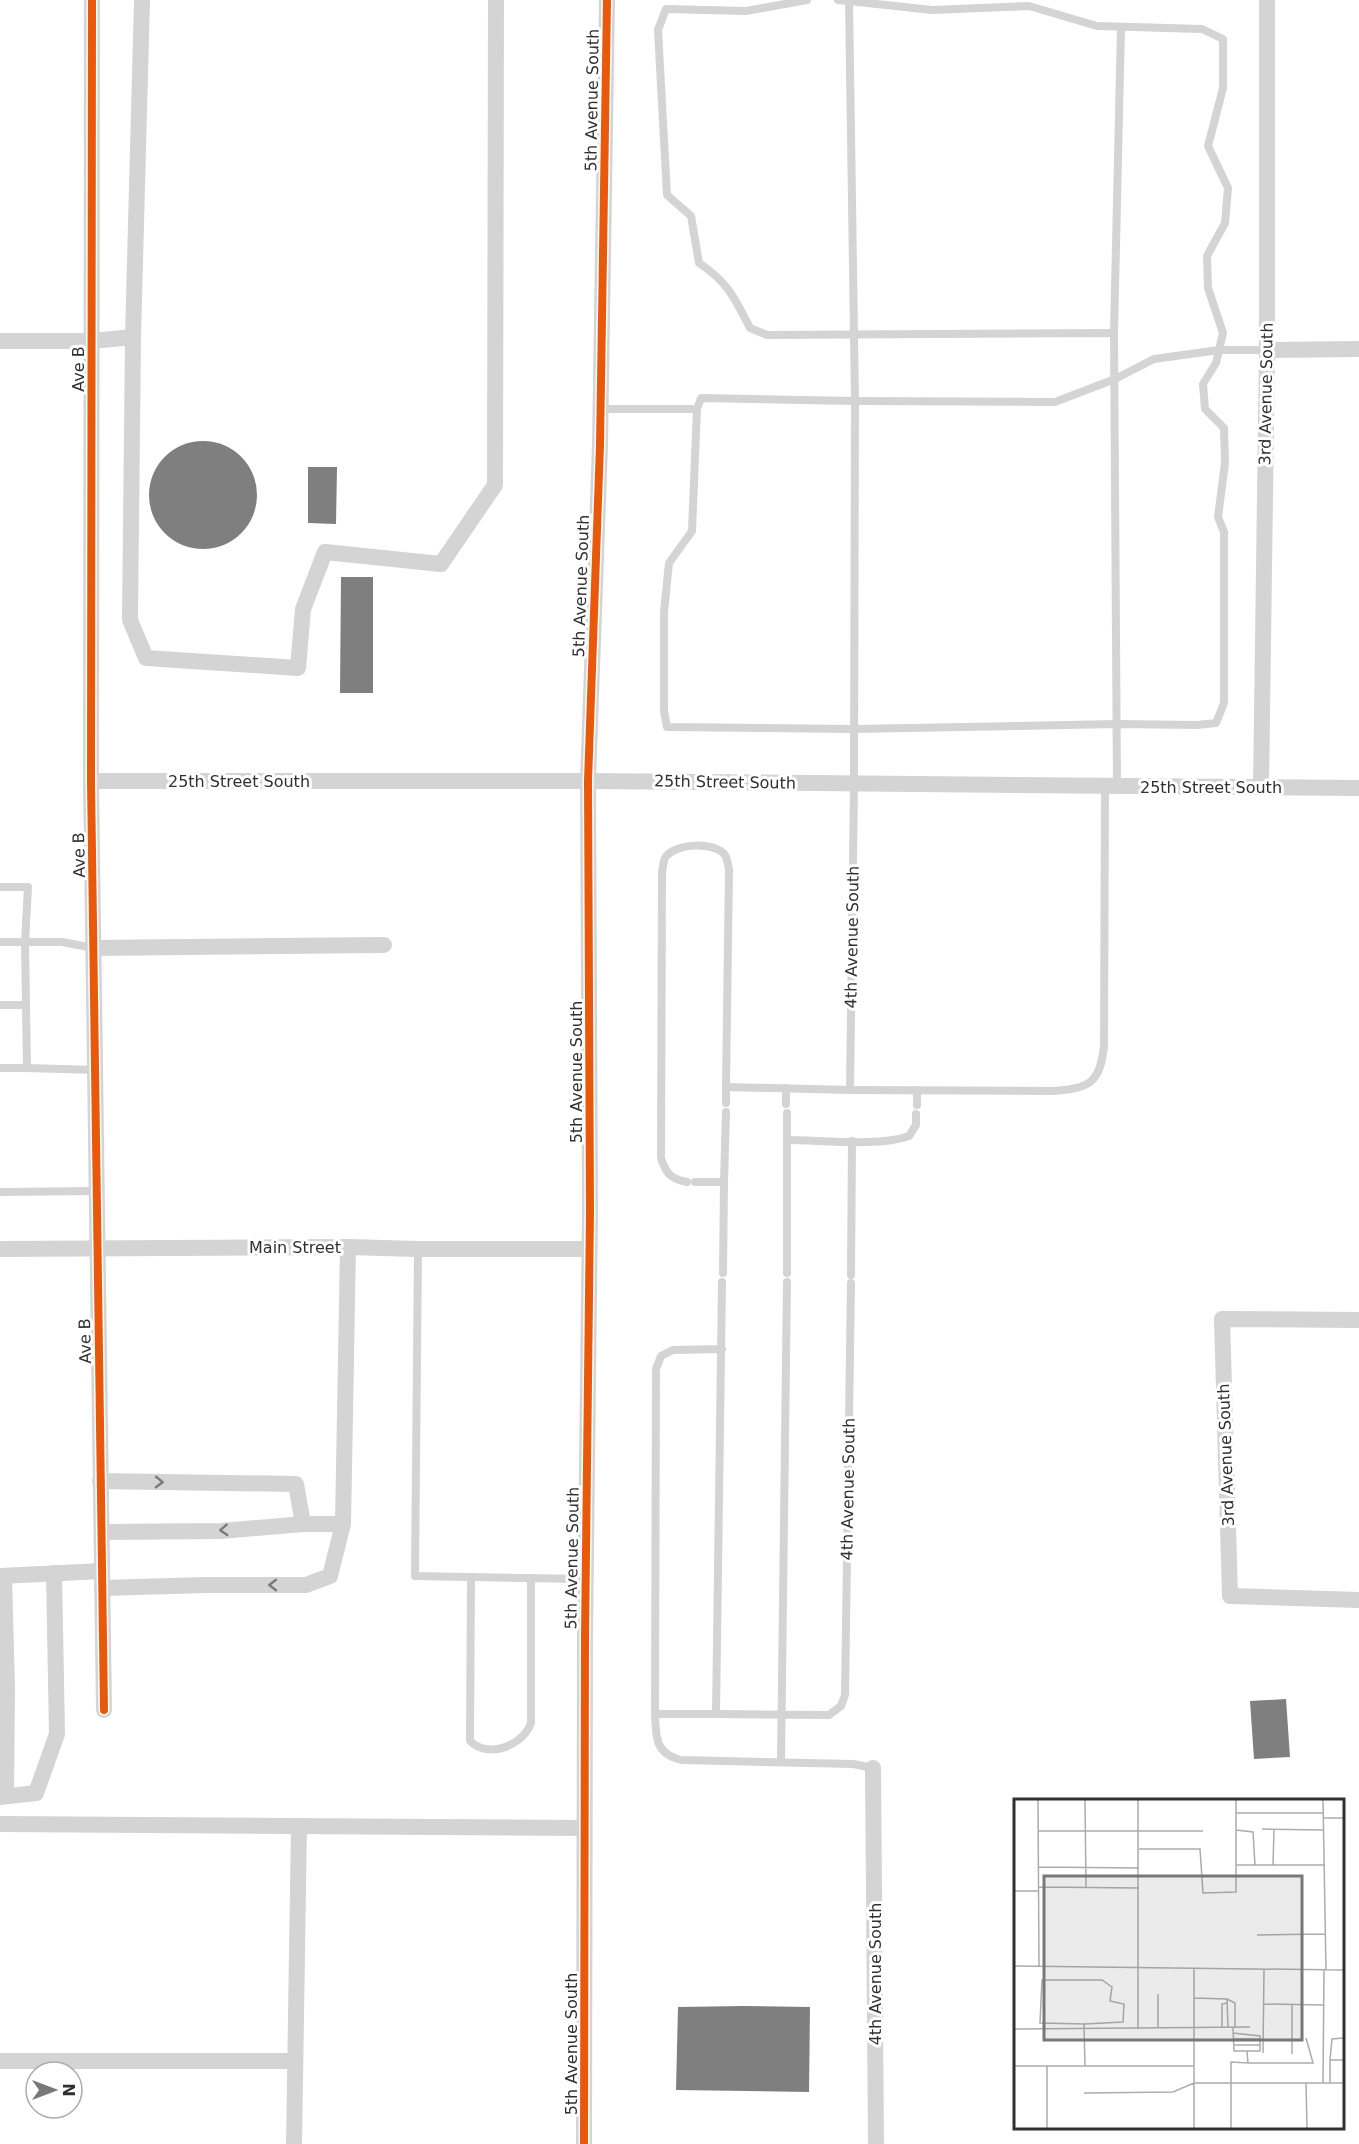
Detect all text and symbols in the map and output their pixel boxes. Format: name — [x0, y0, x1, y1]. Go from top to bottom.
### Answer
street label: 5th Avenue South — [581, 28, 603, 172]
street label: 3rd Avenue South — [1255, 322, 1277, 466]
street label: Ave B — [69, 346, 88, 392]
street label: 5th Avenue South — [569, 514, 593, 658]
street label: 25th Street South — [654, 771, 796, 793]
street label: 25th Street South — [168, 772, 310, 791]
street label: 25th Street South — [1140, 778, 1282, 797]
street label: Ave B — [69, 832, 89, 878]
street label: 4th Avenue South — [841, 865, 863, 1009]
street label: 5th Avenue South — [567, 1001, 586, 1143]
street label: Main Street — [249, 1238, 341, 1257]
street label: Ave B — [75, 1318, 95, 1364]
street label: 3rd Avenue South — [1214, 1383, 1238, 1527]
street label: 4th Avenue South — [837, 1417, 859, 1561]
one-way arrow — [154, 1476, 163, 1488]
street label: 5th Avenue South — [561, 1486, 583, 1630]
one-way arrow — [220, 1523, 229, 1536]
one-way arrow — [269, 1579, 278, 1591]
inset map — [1014, 1799, 1344, 2129]
street label: 4th Avenue South — [866, 1903, 885, 2045]
street label: 5th Avenue South — [562, 1973, 581, 2115]
north arrow — [24, 2060, 84, 2120]
text: N — [59, 2083, 78, 2097]

